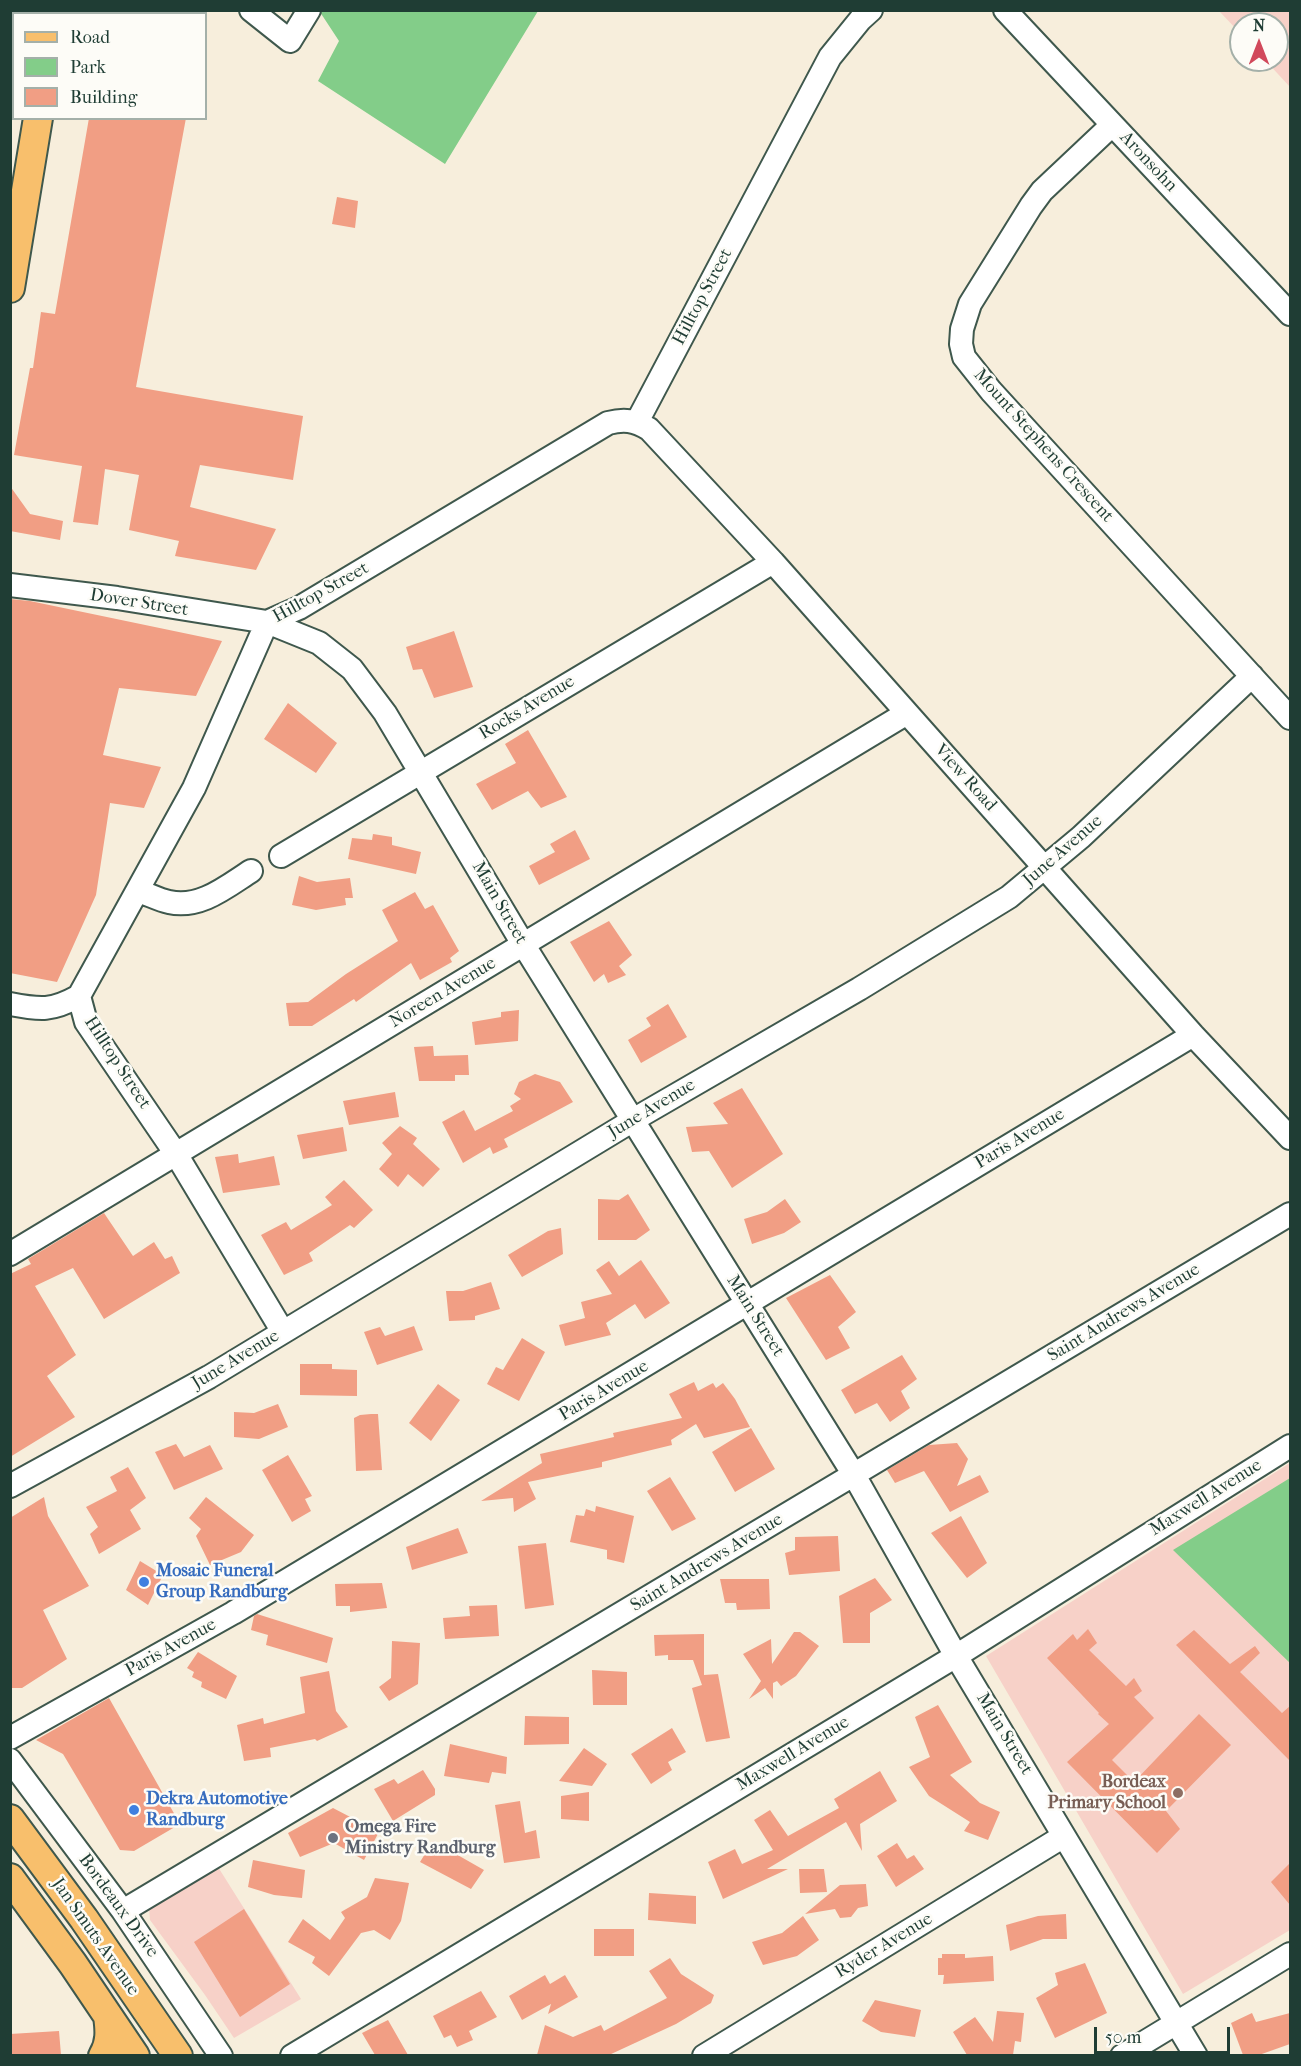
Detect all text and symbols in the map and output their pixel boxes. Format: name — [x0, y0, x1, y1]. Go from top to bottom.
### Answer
legend — [12, 12, 207, 120]
north arrow — [1229, 12, 1289, 72]
text: N — [1253, 16, 1265, 35]
text: Road — [70, 27, 110, 48]
text: Park — [70, 57, 106, 78]
text: Building — [70, 87, 137, 108]
street label: Aronsohn — [1115, 127, 1181, 197]
street label: Hilltop Street — [669, 245, 737, 349]
street label: Mount Stephens Crescent — [968, 365, 1118, 527]
street label: Hilltop Street — [269, 558, 373, 628]
street label: Dover Street — [88, 585, 190, 621]
street label: Rocks Avenue — [475, 671, 579, 745]
street label: View Road — [929, 740, 1001, 816]
street label: June Avenue — [1019, 811, 1107, 891]
street label: Main Street — [467, 858, 531, 948]
street label: Noreen Avenue — [386, 953, 500, 1033]
street label: Hilltop Street — [79, 1013, 155, 1113]
street label: June Avenue — [604, 1075, 700, 1143]
street label: Paris Avenue — [971, 1104, 1069, 1174]
street label: Saint Andrews Avenue — [1044, 1259, 1204, 1367]
street label: Main Street — [721, 1271, 789, 1361]
street label: June Avenue — [188, 1326, 284, 1394]
street label: Paris Avenue — [555, 1356, 653, 1426]
street label: Maxwell Avenue — [1146, 1455, 1266, 1541]
street label: Saint Andrews Avenue — [627, 1509, 787, 1617]
place label: Mosaic Funeral Group Randburg — [156, 1561, 288, 1604]
marker: Mosaic Funeral Group Randburg — [137, 1575, 151, 1589]
street label: Paris Avenue — [122, 1614, 220, 1682]
street label: Main Street — [971, 1689, 1037, 1779]
street label: Maxwell Avenue — [733, 1712, 853, 1796]
place label: Bordeax Primary School — [1048, 1772, 1166, 1814]
marker: Bordeax Primary School — [1171, 1786, 1185, 1800]
place label: Dekra Automotive Randburg — [146, 1789, 288, 1832]
marker: Dekra Automotive Randburg — [127, 1803, 141, 1817]
place label: Omega Fire Ministry Randburg — [345, 1817, 495, 1860]
marker: Omega Fire Ministry Randburg — [326, 1831, 340, 1845]
street label: Bordeaux Drive — [73, 1850, 163, 1962]
street label: Jan Smuts Avenue — [47, 1874, 143, 2000]
street label: Ryder Avenue — [831, 1909, 937, 1983]
scale bar — [1097, 2015, 1234, 2053]
text: 50 m — [1105, 2027, 1141, 2048]

